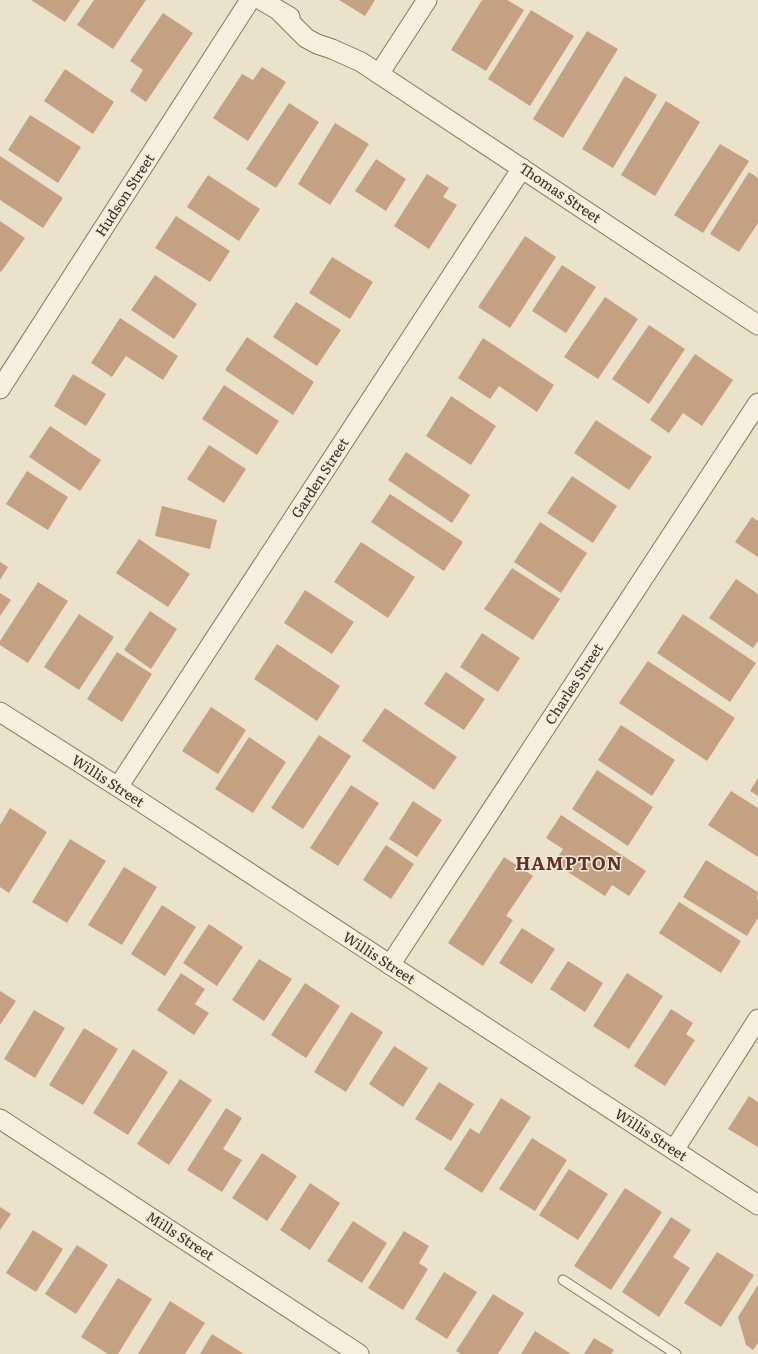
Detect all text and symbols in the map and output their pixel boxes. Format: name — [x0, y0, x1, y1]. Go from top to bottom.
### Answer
street label: Hudson Street — [90, 149, 159, 240]
street label: Thomas Street — [515, 157, 606, 227]
street label: Garden Street — [286, 433, 353, 522]
street label: Charles Street — [539, 639, 607, 728]
street label: Willis Street — [68, 749, 149, 811]
district label: HAMPTON — [515, 849, 623, 876]
street label: Willis Street — [339, 926, 420, 988]
street label: Willis Street — [611, 1103, 692, 1165]
street label: Mills Street — [143, 1206, 219, 1265]

